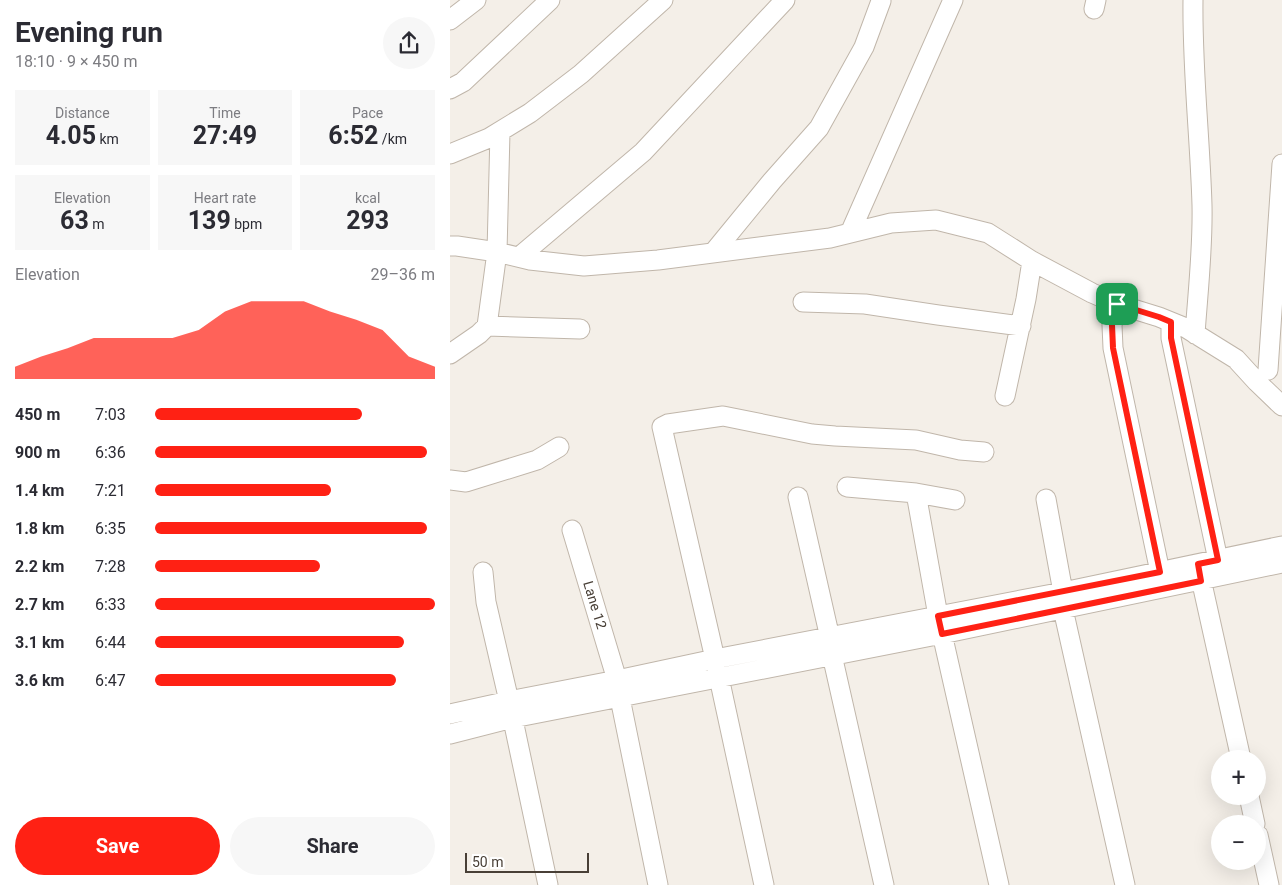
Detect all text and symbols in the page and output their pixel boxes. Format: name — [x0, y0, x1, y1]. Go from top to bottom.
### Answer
text: Evening run — [15, 16, 163, 49]
button: share — [383, 17, 435, 69]
text: 18:10 · 9 × 450 m — [15, 52, 137, 71]
text: Distance — [55, 105, 110, 121]
text: Time — [209, 105, 241, 121]
text: Pace — [352, 105, 383, 121]
text: 4.05 — [46, 121, 96, 150]
text: 27:49 — [193, 121, 257, 150]
text: 6:52 — [328, 121, 378, 150]
text: km — [96, 131, 119, 147]
text: /km — [378, 131, 407, 147]
text: Elevation — [54, 190, 111, 206]
text: Heart rate — [194, 190, 256, 206]
text: kcal — [355, 190, 380, 206]
text: 63 — [60, 206, 89, 235]
text: 139 — [188, 206, 231, 235]
text: 293 — [346, 206, 389, 235]
text: m — [89, 216, 105, 232]
text: bpm — [231, 216, 262, 232]
text: Elevation — [15, 265, 80, 284]
text: 29–36 m — [371, 265, 435, 284]
pin — [1096, 283, 1138, 325]
icon: arrive — [1103, 290, 1131, 318]
text: 450 m — [15, 405, 60, 424]
text: 7:03 — [95, 405, 126, 424]
text: 900 m — [15, 443, 60, 462]
text: 6:36 — [95, 443, 126, 462]
text: 1.4 km — [15, 481, 64, 500]
text: 7:21 — [95, 481, 126, 500]
text: 1.8 km — [15, 519, 64, 538]
text: 6:35 — [95, 519, 126, 538]
text: 2.2 km — [15, 557, 64, 576]
text: 7:28 — [95, 557, 126, 576]
street label: Lane 12 — [580, 579, 610, 631]
text: 2.7 km — [15, 595, 64, 614]
text: 6:33 — [95, 595, 126, 614]
text: 3.1 km — [15, 633, 64, 652]
text: 6:44 — [95, 633, 126, 652]
text: 3.6 km — [15, 671, 64, 690]
text: 6:47 — [95, 671, 126, 690]
map controls — [1211, 750, 1266, 870]
button: + — [1211, 750, 1266, 805]
button: − — [1211, 815, 1266, 870]
button: Save — [15, 817, 220, 875]
button: Share — [230, 817, 435, 875]
scale bar — [465, 850, 589, 873]
text: 50 m — [472, 854, 504, 870]

